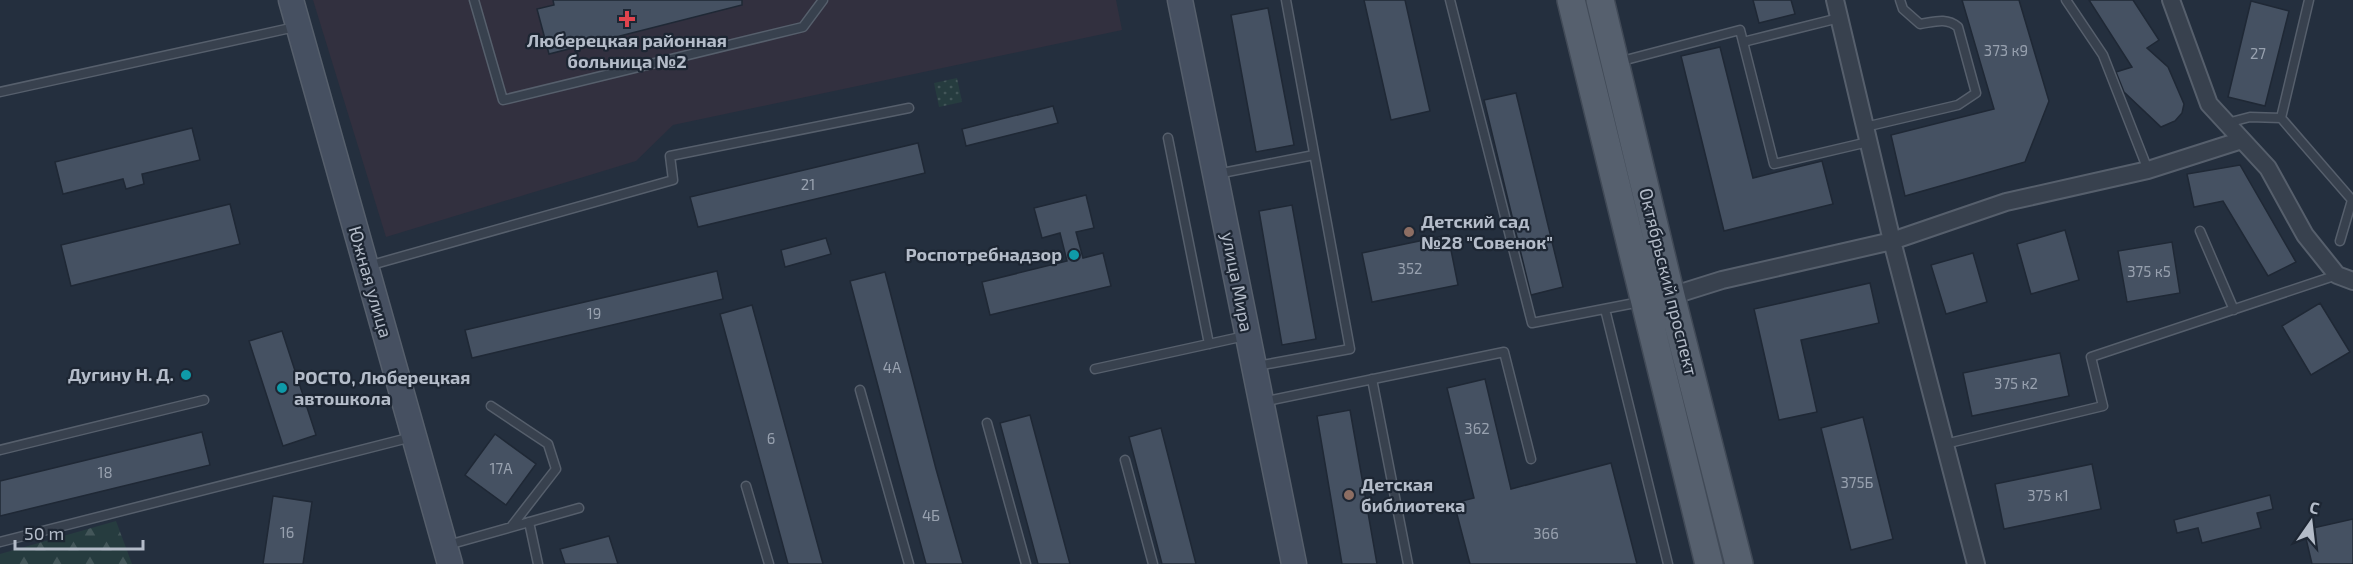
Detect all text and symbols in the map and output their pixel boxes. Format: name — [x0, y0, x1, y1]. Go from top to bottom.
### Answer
marker: Люберецкая районная больница №2 — [618, 10, 636, 28]
place label: Люберецкая районная больница №2 — [527, 29, 727, 72]
house number: 373 к9 — [1984, 41, 2028, 59]
house number: 27 — [2250, 44, 2266, 62]
house number: 21 — [801, 175, 815, 193]
street label: Октябрьский проспект — [1635, 186, 1703, 378]
place label: Детский сад №28 "Совенок" — [1421, 210, 1553, 253]
street label: Южная улица — [344, 223, 397, 340]
marker: Детский сад №28 "Совенок" — [1402, 225, 1416, 239]
street label: улица Мира — [1218, 230, 1258, 334]
place label: Роспотребнадзор — [905, 243, 1062, 265]
marker: Роспотребнадзор — [1067, 248, 1081, 262]
house number: 352 — [1398, 259, 1422, 277]
house number: 375 к5 — [2127, 262, 2171, 280]
house number: 19 — [587, 304, 601, 322]
house number: 4А — [883, 358, 902, 376]
place label: Дугину Н. Д. — [68, 363, 174, 385]
place label: РОСТО, Люберецкая автошкола — [294, 366, 471, 409]
marker: Дугину Н. Д. — [179, 368, 193, 382]
house number: 375 к2 — [1994, 374, 2038, 392]
marker: РОСТО, Люберецкая автошкола — [275, 381, 289, 395]
house number: 362 — [1464, 419, 1490, 437]
house number: 6 — [767, 429, 775, 447]
house number: 17А — [490, 459, 513, 477]
house number: 18 — [97, 463, 113, 481]
place label: Детская библиотека — [1361, 473, 1465, 516]
house number: 375Б — [1840, 473, 1874, 491]
house number: 375 к1 — [2027, 486, 2069, 504]
marker: Детская библиотека — [1342, 488, 1356, 502]
north arrow — [2281, 492, 2341, 552]
text: С — [2308, 497, 2322, 517]
house number: 4Б — [922, 506, 940, 524]
scale bar — [15, 513, 142, 551]
text: 50 m — [24, 522, 64, 544]
house number: 16 — [280, 523, 294, 541]
house number: 366 — [1533, 524, 1559, 542]

